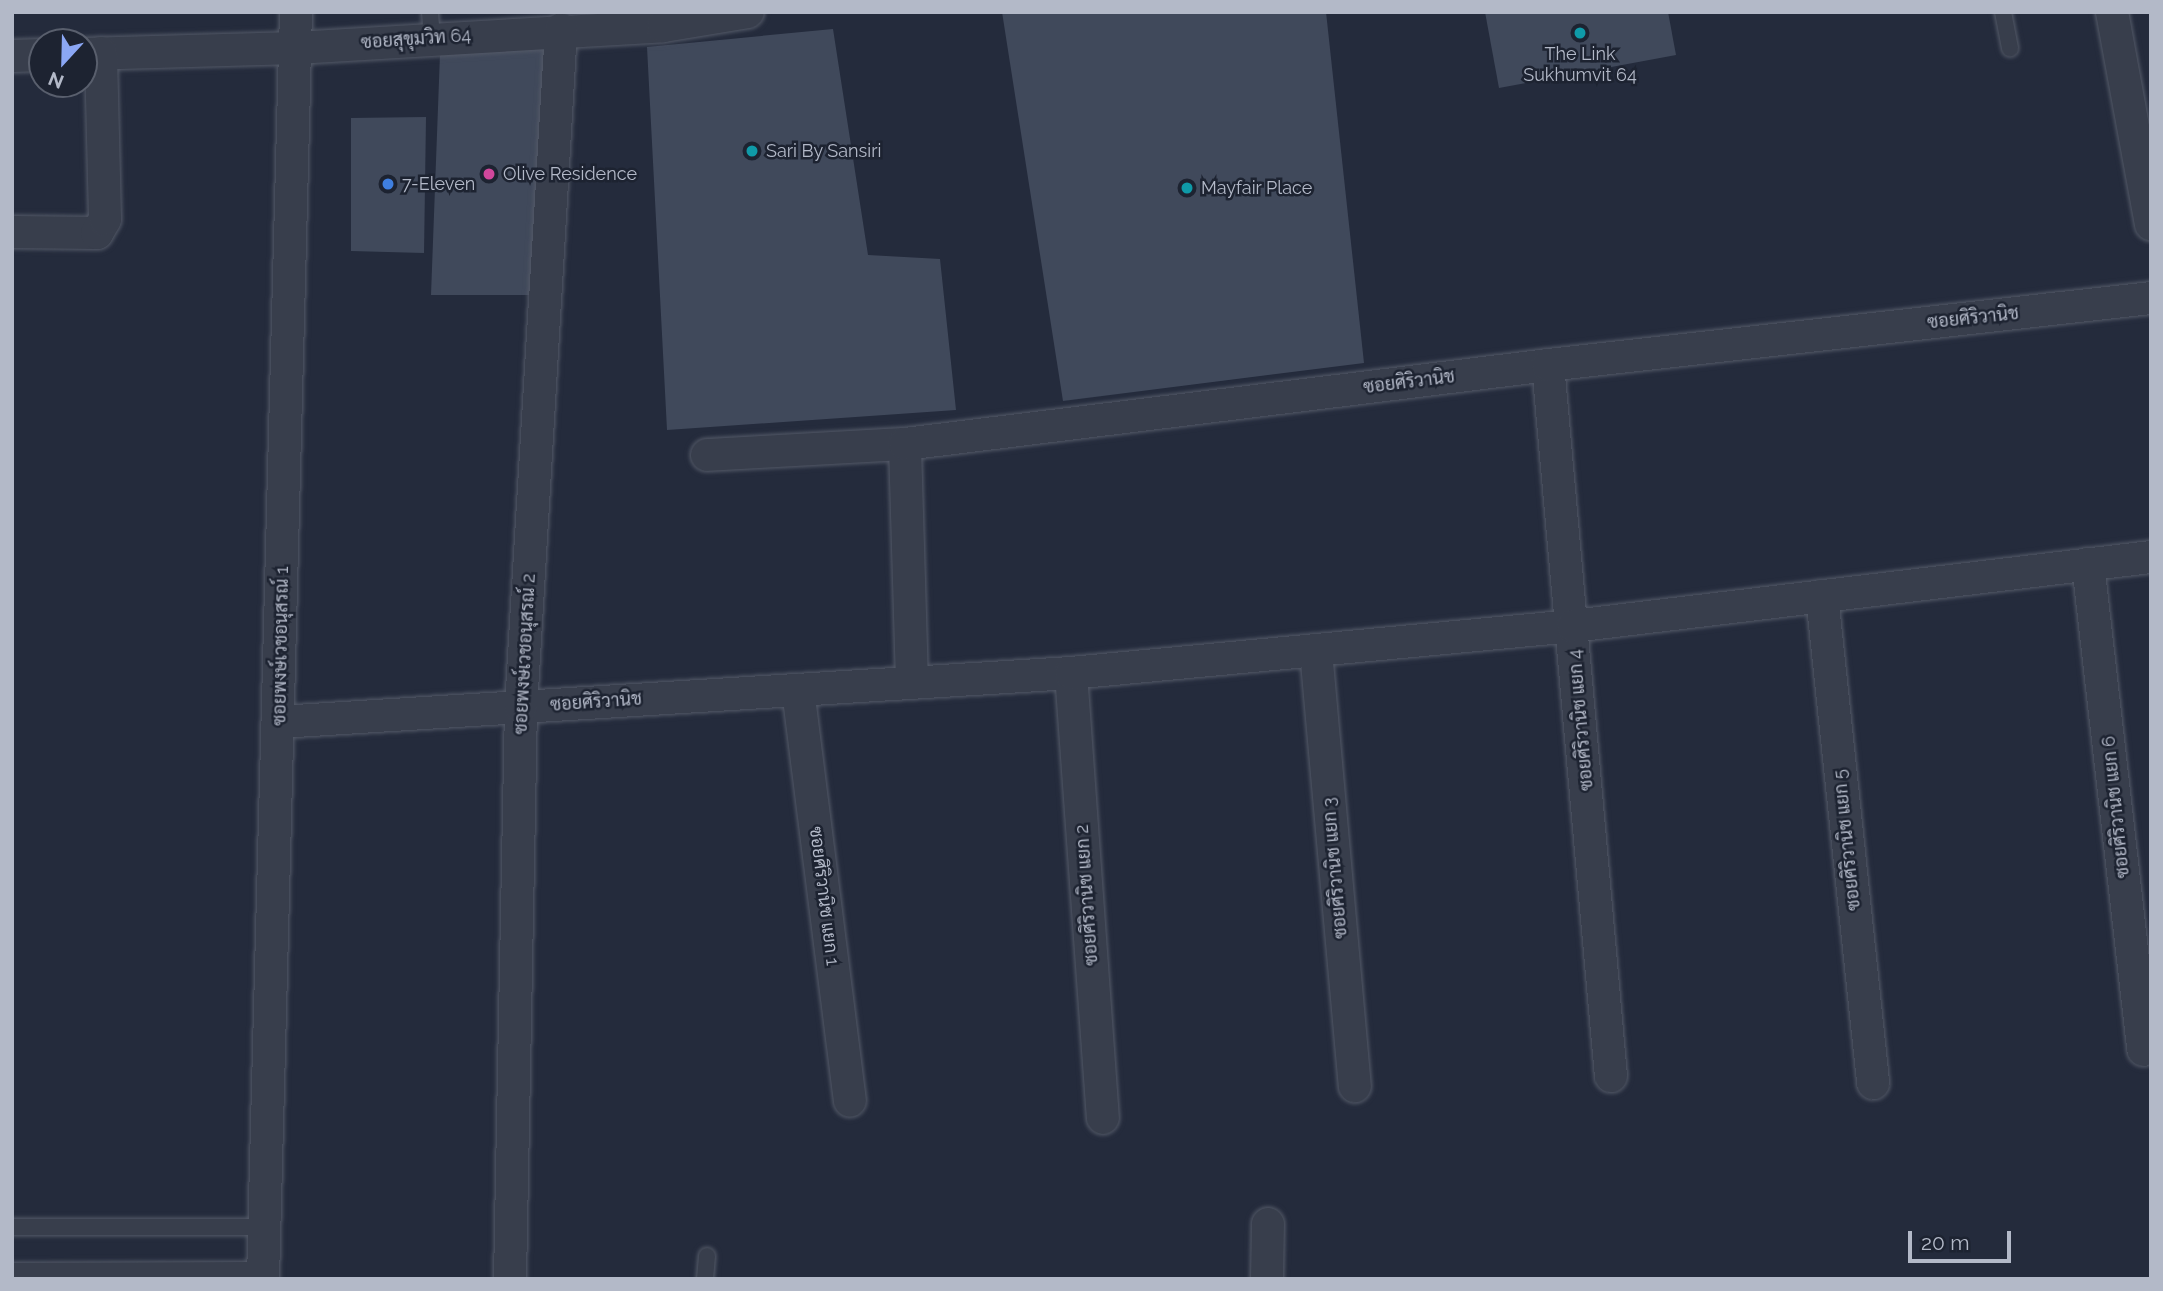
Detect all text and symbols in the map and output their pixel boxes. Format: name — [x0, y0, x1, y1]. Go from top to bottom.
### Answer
street label: ซอยสุขุมวิท 64 — [360, 24, 472, 54]
marker: The Link Sukhumvit 64 — [1572, 25, 1588, 41]
north arrow — [28, 28, 98, 98]
place label: The Link Sukhumvit 64 — [1523, 44, 1637, 86]
text: N — [45, 68, 67, 94]
place label: Sari By Sansiri — [766, 140, 882, 162]
marker: Sari By Sansiri — [744, 143, 760, 159]
place label: Olive Residence — [503, 163, 637, 185]
marker: Olive Residence — [481, 166, 497, 182]
place label: 7-Eleven — [402, 173, 475, 195]
marker: 7-Eleven — [380, 176, 396, 192]
place label: Mayfair Place — [1201, 177, 1313, 199]
marker: Mayfair Place — [1179, 180, 1195, 196]
street label: ซอยศิริวานิช — [1926, 302, 2020, 334]
street label: ซอยศิริวานิช — [1362, 366, 1456, 398]
street label: ซอยพงษ์เวชอนุสรณ์ 1 — [269, 566, 293, 726]
street label: ซอยพงษ์เวชอนุสรณ์ 2 — [510, 573, 540, 735]
street label: ซอยศิริวานิช แยก 4 — [1564, 648, 1598, 792]
street label: ซอยศิริวานิช — [549, 688, 643, 716]
street label: ซอยศิริวานิช แยก 6 — [2098, 735, 2134, 879]
street label: ซอยศิริวานิช แยก 5 — [1829, 768, 1865, 912]
street label: ซอยศิริวานิช แยก 3 — [1318, 796, 1352, 940]
street label: ซอยศิริวานิช แยก 2 — [1071, 824, 1103, 966]
street label: ซอยศิริวานิช แยก 1 — [805, 825, 843, 967]
scale bar — [1911, 1218, 2014, 1262]
text: 20 m — [1921, 1230, 1969, 1255]

